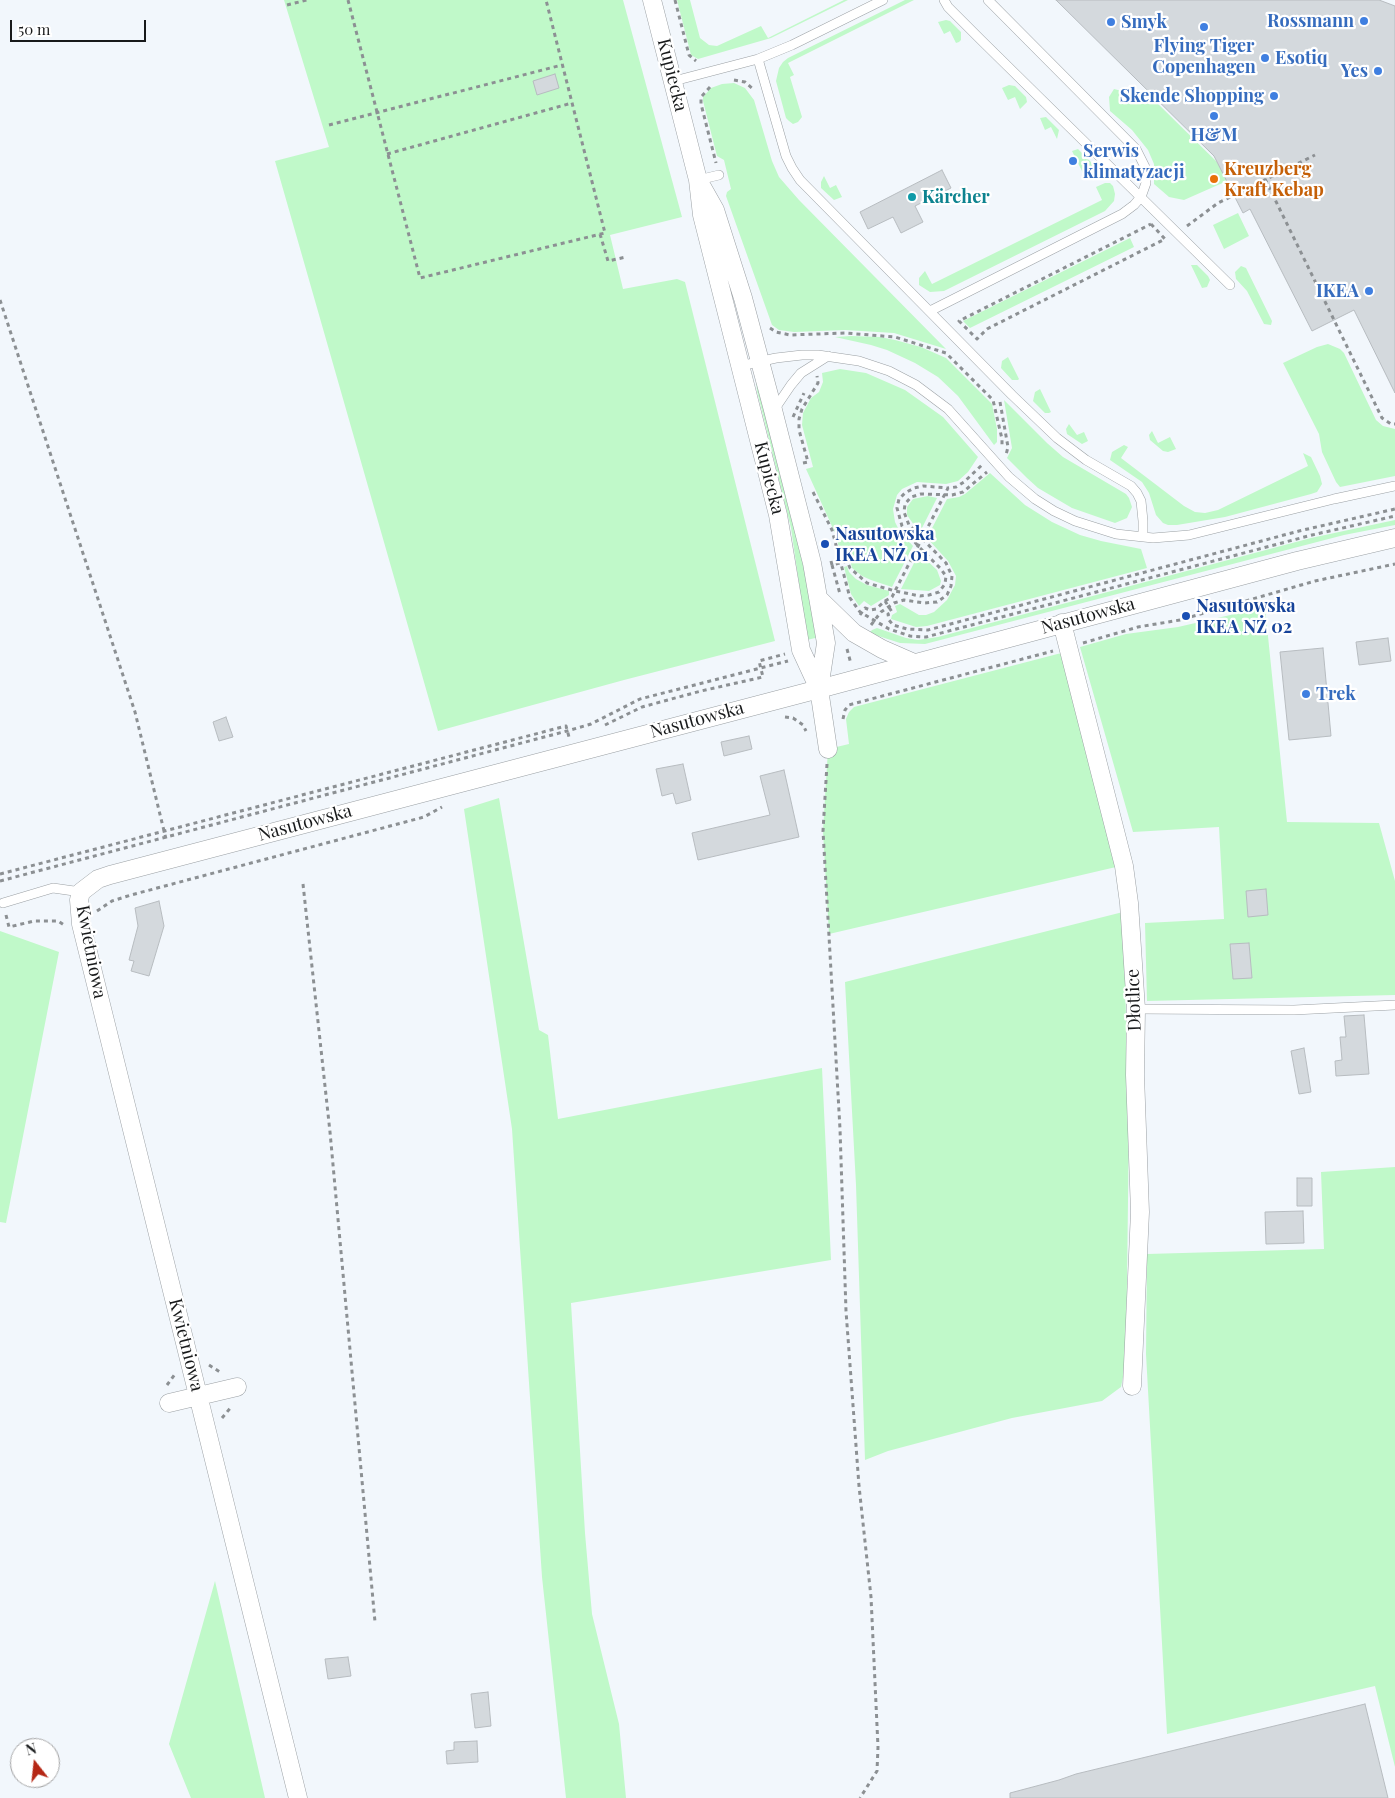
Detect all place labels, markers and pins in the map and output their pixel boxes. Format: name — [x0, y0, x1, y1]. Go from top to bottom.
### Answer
place label: Rossmann — [1267, 10, 1354, 32]
place label: Smyk — [1121, 11, 1167, 33]
marker: Rossmann — [1358, 15, 1370, 27]
marker: Smyk — [1105, 16, 1117, 28]
marker: Flying Tiger Copenhagen — [1198, 21, 1210, 33]
place label: Flying Tiger Copenhagen — [1152, 35, 1256, 78]
place label: Esotiq — [1275, 47, 1327, 69]
marker: Esotiq — [1259, 52, 1271, 64]
place label: Yes — [1341, 60, 1368, 82]
marker: Yes — [1372, 65, 1384, 77]
place label: Skende Shopping — [1120, 85, 1264, 107]
marker: Skende Shopping — [1268, 90, 1280, 102]
marker: H&M — [1208, 110, 1220, 122]
place label: H&M — [1190, 124, 1238, 146]
place label: Serwis klimatyzacji — [1083, 140, 1185, 182]
marker: Serwis klimatyzacji — [1067, 155, 1079, 167]
place label: Kreuzberg Kraft Kebap — [1224, 158, 1324, 200]
marker: Kreuzberg Kraft Kebap — [1208, 173, 1220, 185]
place label: Kärcher — [922, 186, 990, 208]
marker: Kärcher — [906, 191, 918, 203]
place label: IKEA — [1316, 280, 1359, 302]
marker: IKEA — [1363, 285, 1375, 297]
place label: Nasutowska IKEA NŻ 01 — [835, 523, 934, 566]
marker: Nasutowska IKEA NŻ 01 — [819, 538, 831, 550]
place label: Nasutowska IKEA NŻ 02 — [1196, 595, 1295, 638]
marker: Nasutowska IKEA NŻ 02 — [1180, 610, 1192, 622]
place label: Trek — [1316, 683, 1356, 705]
marker: Trek — [1300, 688, 1312, 700]

